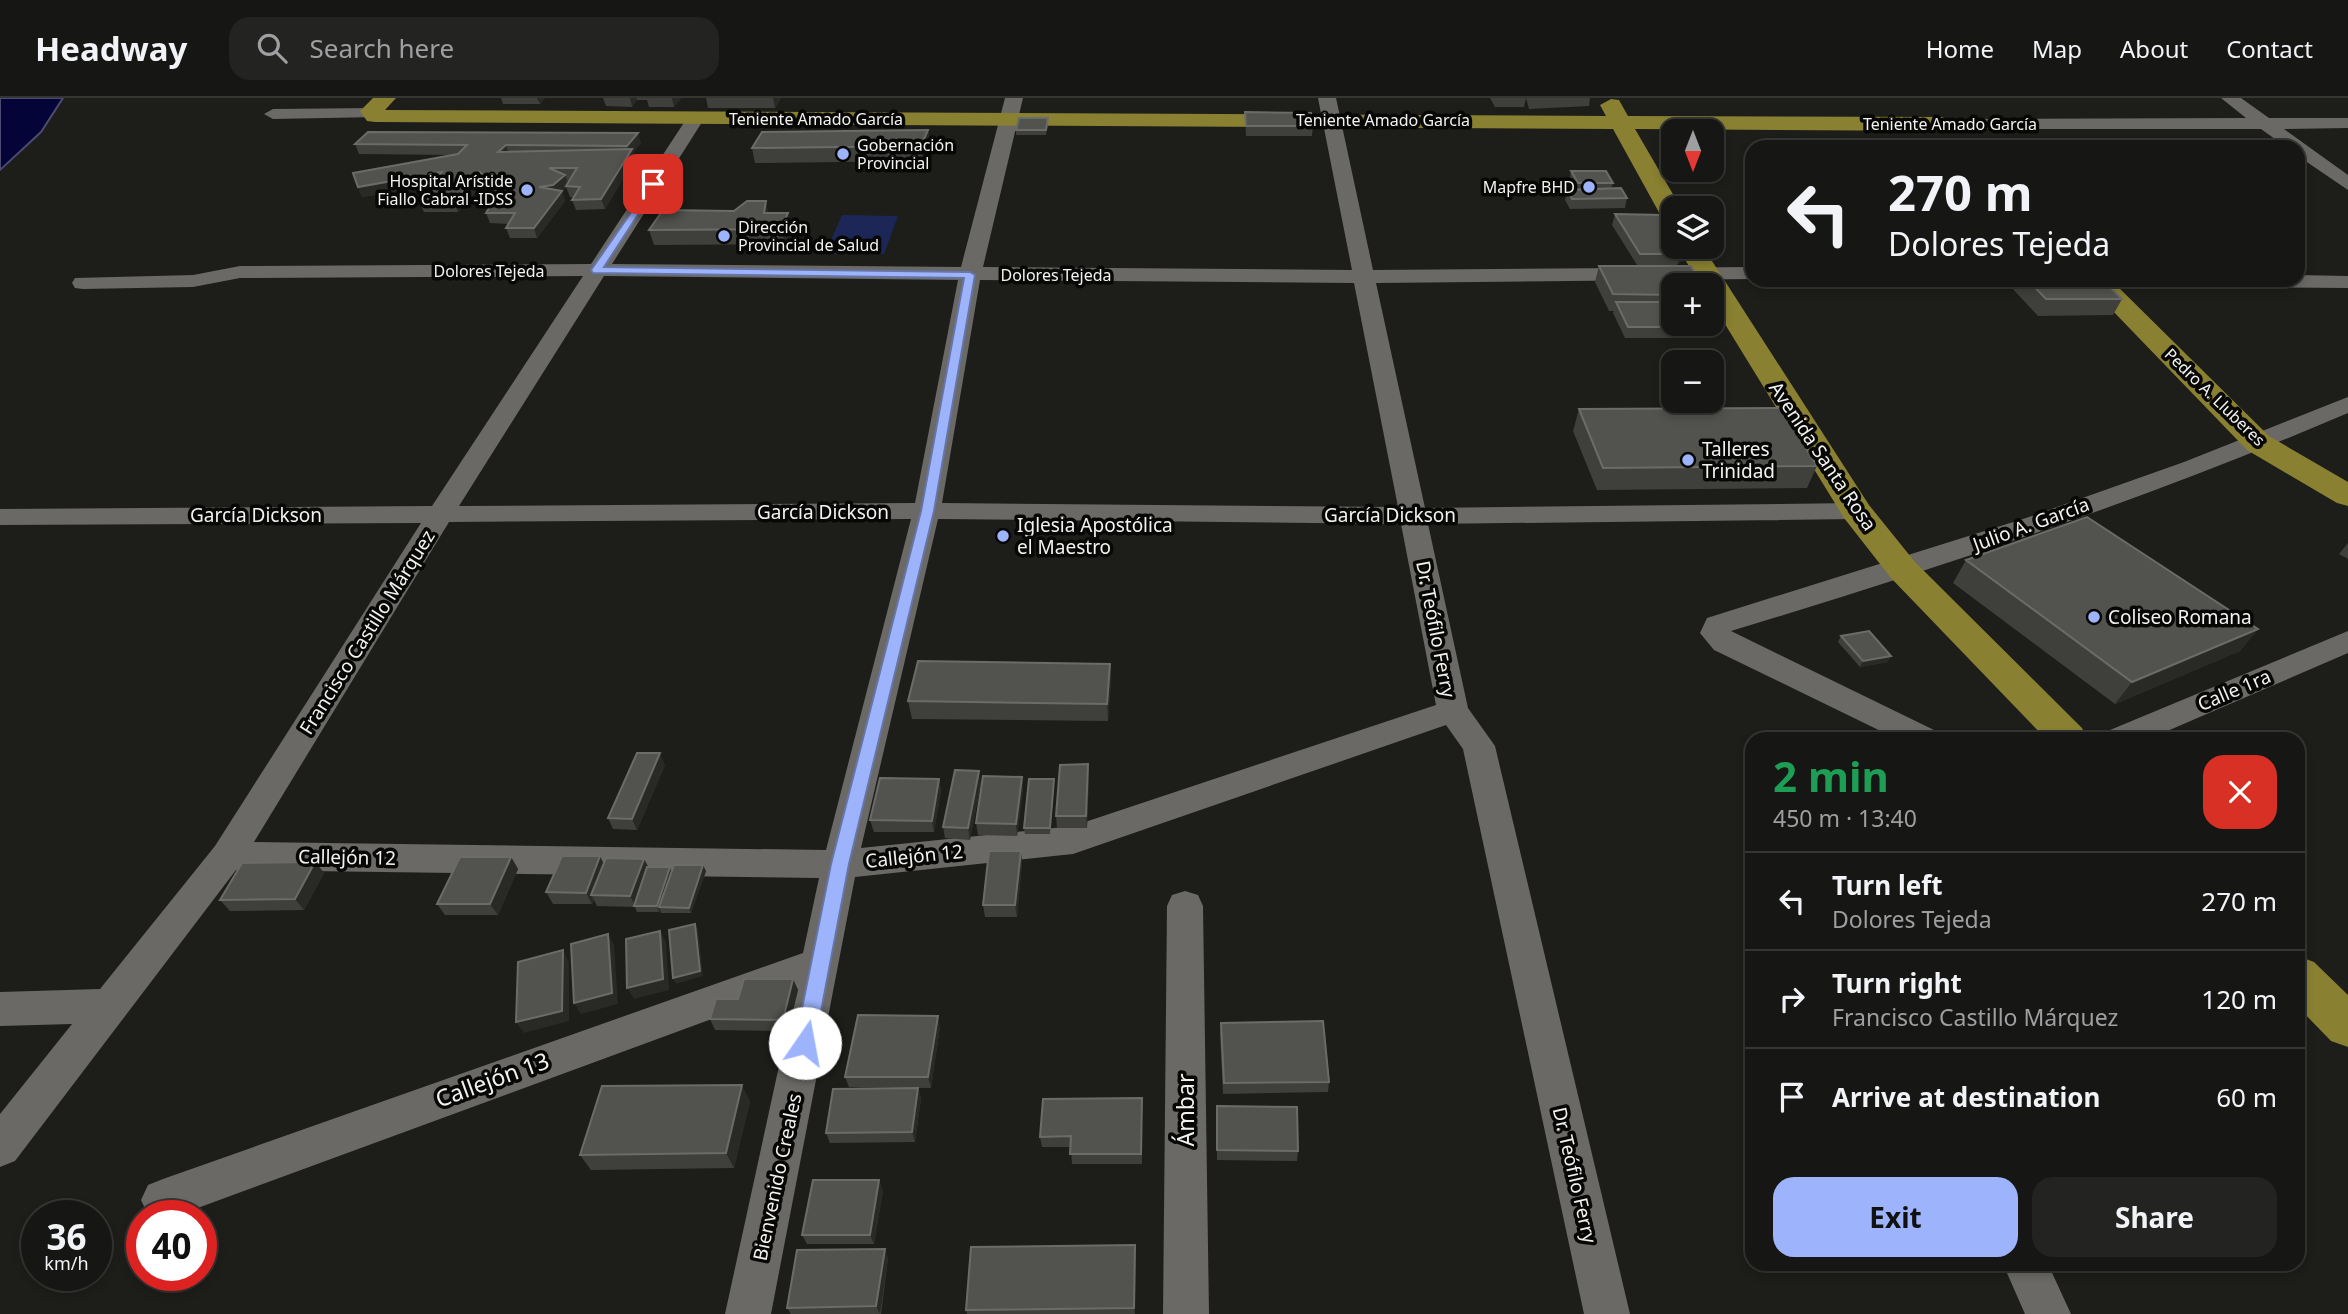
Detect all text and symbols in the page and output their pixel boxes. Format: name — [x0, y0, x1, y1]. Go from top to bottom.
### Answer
search box — [229, 17, 719, 80]
text: Headway — [35, 26, 187, 71]
icon: search — [253, 29, 291, 67]
text: Search here — [309, 30, 454, 66]
text: Home — [1926, 32, 1994, 65]
text: Map — [2032, 32, 2082, 65]
text: About — [2120, 32, 2188, 65]
text: Contact — [2226, 32, 2313, 65]
street label: Teniente Amado García — [729, 108, 903, 130]
street label: Teniente Amado García — [1296, 109, 1470, 131]
street label: Teniente Amado García — [1863, 113, 2037, 135]
north arrow — [1661, 119, 1724, 182]
map controls — [1661, 119, 1724, 413]
place label: Gobernación Provincial — [857, 134, 954, 174]
marker: Gobernación Provincial — [835, 146, 851, 162]
pin — [623, 154, 683, 214]
text: 270 m — [1888, 159, 2033, 225]
icon: arrive — [634, 165, 672, 203]
icon: left — [1773, 168, 1864, 259]
place label: Hospital Arístide Fiallo Cabral -IDSS — [377, 170, 513, 210]
place label: Mapfre BHD — [1483, 176, 1575, 198]
marker: Mapfre BHD — [1581, 179, 1597, 195]
marker: Hospital Arístide Fiallo Cabral -IDSS — [519, 182, 535, 198]
button: layers — [1661, 196, 1724, 259]
place label: Dirección Provincial de Salud — [738, 216, 879, 256]
text: Dolores Tejeda — [1888, 222, 2110, 265]
marker: Dirección Provincial de Salud — [716, 228, 732, 244]
street label: Dolores Tejeda — [433, 260, 545, 282]
street label: Dolores Tejeda — [1000, 264, 1112, 286]
button: + — [1661, 273, 1724, 336]
street label: Pedro A. Lluberes — [2160, 343, 2270, 451]
button: − — [1661, 350, 1724, 413]
street label: Avenida Santa Rosa — [1763, 376, 1883, 536]
place label: Talleres Trinidad — [1702, 436, 1775, 484]
marker: Talleres Trinidad — [1680, 452, 1696, 468]
street label: Julio A. García — [1967, 491, 2093, 558]
street label: García Dickson — [757, 499, 889, 525]
street label: García Dickson — [190, 502, 322, 528]
street label: García Dickson — [1324, 502, 1456, 528]
place label: Iglesia Apostólica el Maestro — [1017, 512, 1173, 560]
street label: Francisco Castillo Márquez — [293, 525, 441, 739]
marker: Iglesia Apostólica el Maestro — [995, 528, 1011, 544]
street label: Dr. Teófilo Ferry — [1410, 558, 1462, 700]
place label: Coliseo Romana — [2108, 604, 2252, 630]
marker: Coliseo Romana — [2086, 609, 2102, 625]
street label: Calle 1ra — [2193, 663, 2275, 717]
text: 2 min — [1773, 747, 1889, 804]
button: close — [2203, 755, 2277, 829]
text: 450 m · 13:40 — [1773, 802, 1917, 834]
street label: Callejón 12 — [864, 838, 964, 874]
street label: Callejón 12 — [298, 843, 396, 871]
text: Turn left — [1832, 867, 1943, 903]
icon: left — [1773, 882, 1811, 920]
text: 270 m — [2201, 883, 2277, 919]
text: Dolores Tejeda — [1832, 903, 1992, 935]
text: Turn right — [1832, 965, 1962, 1001]
icon: right — [1773, 980, 1811, 1018]
text: 120 m — [2201, 981, 2277, 1017]
text: Francisco Castillo Márquez — [1832, 1001, 2118, 1033]
position arrow — [768, 1006, 842, 1080]
street label: Callejón 13 — [431, 1044, 553, 1114]
street label: Ámbar — [1169, 1073, 1201, 1146]
icon: arrive — [1773, 1078, 1811, 1116]
text: Arrive at destination — [1832, 1079, 2101, 1115]
text: 60 m — [2216, 1079, 2277, 1115]
street label: Bienvenido Creales — [747, 1091, 807, 1263]
street label: Dr. Teófilo Ferry — [1547, 1104, 1603, 1246]
button: Exit — [1773, 1177, 2018, 1257]
button: Share — [2032, 1177, 2277, 1257]
speed limit sign: 40 — [126, 1200, 217, 1291]
text: 36 — [46, 1213, 87, 1260]
text: km/h — [44, 1251, 89, 1275]

